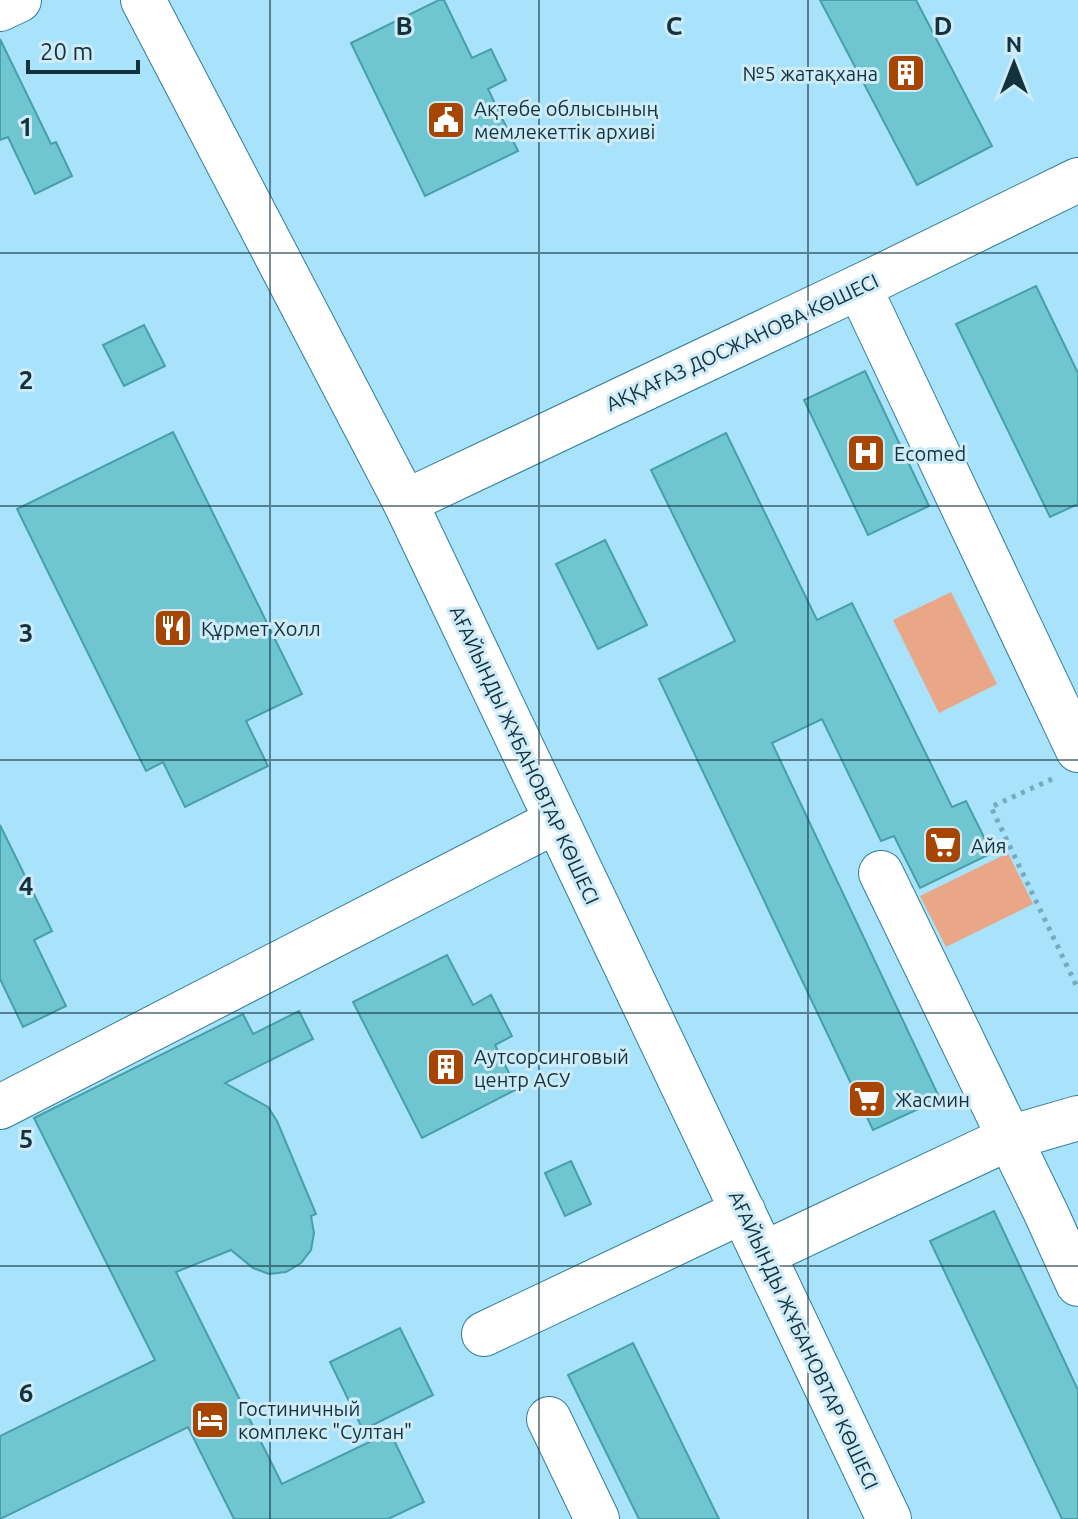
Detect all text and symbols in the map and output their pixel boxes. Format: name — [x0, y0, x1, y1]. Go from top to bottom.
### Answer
text: B — [395, 11, 413, 40]
text: C — [666, 11, 683, 40]
text: D — [934, 11, 952, 40]
scale bar — [28, 24, 138, 74]
north arrow — [974, 24, 1054, 104]
text: N — [1006, 31, 1022, 56]
text: 20 m — [40, 38, 93, 65]
building icon: №5 жатақхана — [885, 52, 927, 94]
place label: №5 жатақхана — [742, 62, 878, 85]
place label: Ақтөбе облысының мемлекеттік архиві — [474, 97, 658, 143]
public building icon: Ақтөбе облысының мемлекеттік архиві — [425, 99, 467, 141]
text: 1 — [19, 112, 33, 141]
street label: АҚҚАҒАЗ ДОСЖАНОВА КӨШЕСІ — [602, 269, 882, 415]
text: 2 — [19, 365, 33, 394]
hospital icon: Ecomed — [845, 432, 887, 474]
place label: Ecomed — [894, 442, 966, 465]
street label: АҒАЙЫНДЫ ЖҰБАНОВТАР КӨШЕСІ — [446, 602, 604, 908]
restaurant icon: Құрмет Холл — [152, 607, 194, 649]
place label: Құрмет Холл — [201, 617, 321, 640]
text: 3 — [19, 618, 33, 647]
supermarket icon: Айя — [922, 824, 964, 866]
place label: Айя — [971, 834, 1007, 857]
text: 4 — [19, 871, 33, 900]
place label: Аутсорсинговый центр АСУ — [474, 1045, 629, 1091]
building icon: Аутсорсинговый центр АСУ — [425, 1046, 467, 1088]
supermarket icon: Жасмин — [846, 1078, 888, 1120]
place label: Жасмин — [895, 1088, 970, 1111]
text: 5 — [19, 1124, 33, 1153]
street label: АҒАЙЫНДЫ ЖҰБАНОВТАР КӨШЕСІ — [725, 1187, 883, 1493]
text: 6 — [19, 1378, 33, 1407]
place label: Гостиничный комплекс "Султан" — [238, 1397, 412, 1443]
hotel icon: Гостиничный комплекс "Султан" — [189, 1399, 231, 1441]

